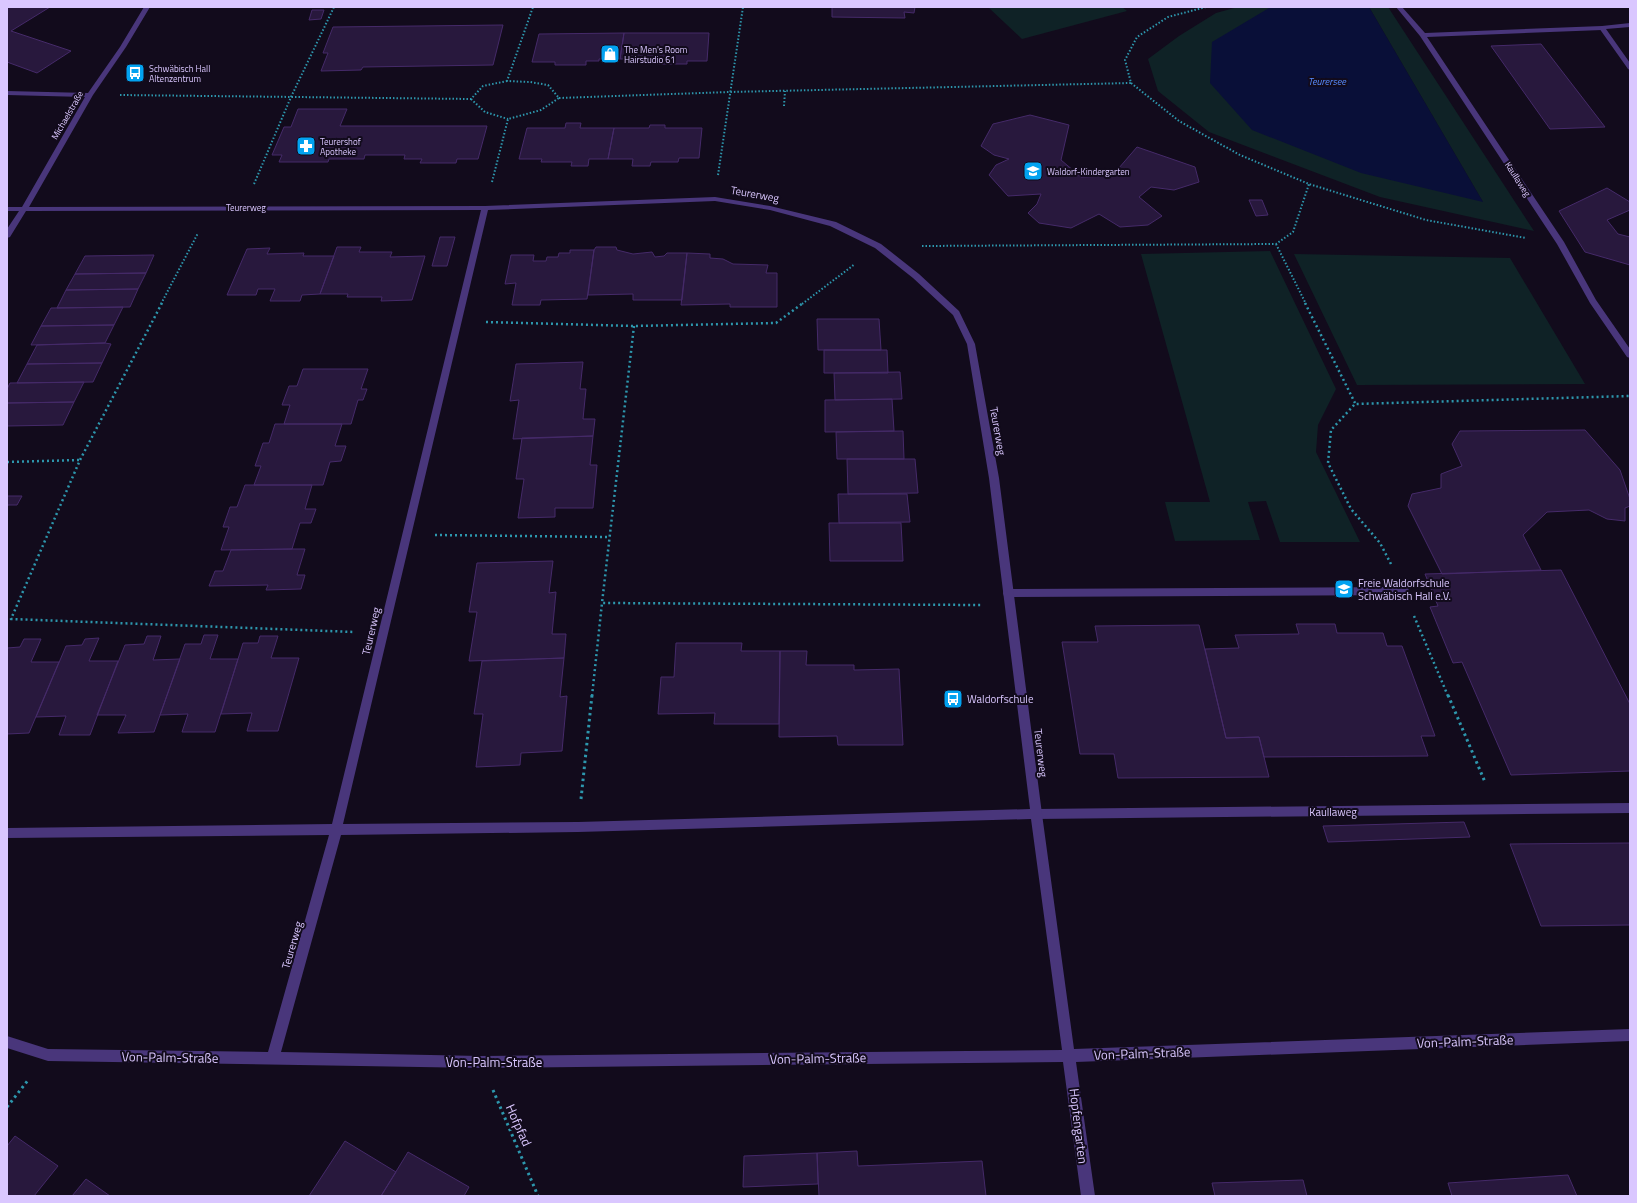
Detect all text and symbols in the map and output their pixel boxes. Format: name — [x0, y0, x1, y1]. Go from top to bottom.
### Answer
shop icon: The Men's Room Hairstudio 61 — [599, 43, 621, 65]
place label: The Men's Room Hairstudio 61 — [624, 43, 687, 66]
bus stop icon: Schwäbisch Hall Altenzentrum — [124, 62, 146, 84]
place label: Schwäbisch Hall Altenzentrum — [149, 62, 210, 85]
water label: Teurersee — [1308, 74, 1347, 89]
street label: Michaelstraße — [48, 88, 86, 142]
pharmacy icon: Teurershof Apotheke — [295, 135, 317, 157]
place label: Teurershof Apotheke — [320, 135, 361, 158]
street label: Kaullaweg — [1502, 159, 1534, 199]
school or university icon: Waldorf-Kindergarten — [1022, 160, 1044, 182]
place label: Waldorf-Kindergarten — [1047, 165, 1130, 178]
street label: Teurerweg — [730, 182, 781, 206]
street label: Teurerweg — [226, 201, 266, 214]
street label: Teurerweg — [986, 406, 1010, 457]
place label: Freie Waldorfschule Schwäbisch Hall e.V. — [1358, 575, 1451, 604]
school or university icon: Freie Waldorfschule Schwäbisch Hall e.V. — [1333, 578, 1355, 600]
street label: Teurerweg — [358, 605, 384, 657]
bus stop icon: Waldorfschule — [942, 688, 964, 710]
place label: Waldorfschule — [967, 691, 1034, 707]
street label: Teurerweg — [1030, 728, 1052, 779]
street label: Kaullaweg — [1309, 804, 1357, 820]
street label: Teurerweg — [278, 919, 307, 971]
street label: Von-Palm-Straße — [1416, 1029, 1514, 1053]
street label: Von-Palm-Straße — [1093, 1041, 1191, 1065]
street label: Von-Palm-Straße — [122, 1046, 218, 1068]
street label: Von-Palm-Straße — [770, 1047, 866, 1069]
street label: Von-Palm-Straße — [446, 1052, 542, 1072]
street label: Hopfengarten — [1064, 1087, 1094, 1165]
street label: Hofpfad — [501, 1101, 537, 1149]

